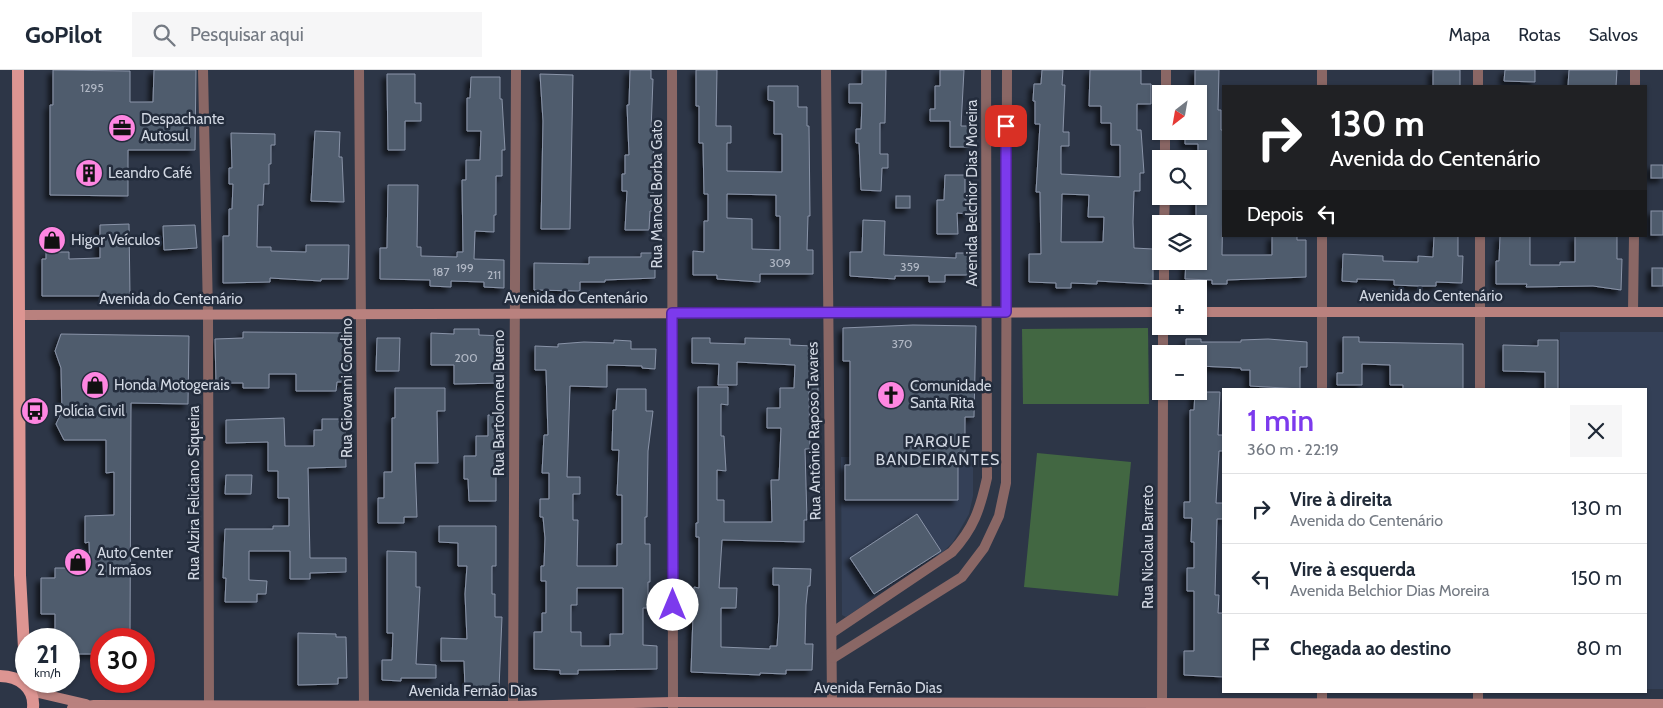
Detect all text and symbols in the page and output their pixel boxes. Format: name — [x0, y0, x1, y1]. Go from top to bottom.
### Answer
search box — [132, 12, 482, 57]
text: GoPilot — [25, 20, 102, 49]
icon: search — [150, 21, 178, 49]
text: Pesquisar aqui — [190, 23, 304, 46]
text: Mapa — [1448, 24, 1490, 46]
text: Rotas — [1518, 24, 1561, 46]
text: Salvos — [1589, 24, 1638, 46]
house number: 1295 — [80, 80, 104, 95]
north arrow — [1152, 85, 1208, 140]
map controls — [1152, 85, 1207, 400]
street label: Avenida Belchior Dias Moreira — [963, 99, 981, 286]
text: 130 m — [1330, 102, 1425, 145]
pin — [985, 105, 1027, 147]
icon: right — [1247, 105, 1312, 170]
place label: Despachante Autosul — [141, 110, 225, 145]
icon: arrive — [992, 112, 1020, 140]
office icon: Despachante Autosul — [107, 113, 137, 143]
street label: Rua Manoel Borba Gato — [648, 119, 666, 269]
text: Avenida do Centenário — [1330, 145, 1540, 172]
button: search — [1152, 150, 1207, 205]
building icon: Leandro Café — [74, 158, 104, 188]
place label: Leandro Café — [108, 164, 192, 182]
icon: left — [1313, 200, 1341, 228]
text: Depois — [1247, 203, 1303, 226]
button: layers — [1152, 215, 1207, 270]
shop icon: Higor Veículos — [37, 225, 67, 255]
place label: Higor Veículos — [71, 231, 160, 249]
house number: 309 — [769, 255, 791, 270]
house number: 359 — [900, 259, 920, 274]
house number: 199 — [456, 260, 474, 275]
house number: 187 — [432, 264, 450, 279]
house number: 211 — [487, 267, 501, 282]
button: + — [1152, 280, 1207, 335]
street label: Avenida do Centenário — [1359, 287, 1503, 305]
street label: Avenida do Centenário — [504, 289, 648, 307]
street label: Avenida do Centenário — [99, 290, 243, 308]
street label: Rua Giovanni Condino — [338, 318, 356, 458]
street label: Rua Bartolomeu Bueno — [490, 330, 508, 476]
house number: 370 — [892, 336, 912, 351]
street label: Rua Antônio Raposo Tavares — [803, 341, 825, 521]
button: − — [1152, 345, 1207, 400]
house number: 200 — [454, 350, 478, 365]
shop icon: Honda Motogerais — [80, 370, 110, 400]
place label: Honda Motogerais — [114, 376, 230, 394]
place label: Comunidade Santa Rita — [910, 377, 992, 412]
church icon: Comunidade Santa Rita — [876, 380, 906, 410]
bus stop icon: Polícia Civil — [20, 396, 50, 426]
place label: Polícia Civil — [54, 402, 125, 420]
text: 1 min — [1247, 402, 1314, 439]
street label: Rua Alzira Feliciano Siqueira — [185, 405, 203, 580]
button: close — [1570, 405, 1622, 457]
district label: PARQUE BANDEIRANTES — [876, 432, 1000, 469]
text: 360 m · 22:19 — [1247, 440, 1339, 459]
street label: Rua Nicolau Barreto — [1139, 485, 1157, 609]
text: Vire à direita — [1290, 488, 1392, 511]
icon: right — [1247, 495, 1275, 523]
text: 130 m — [1571, 497, 1622, 520]
text: Avenida do Centenário — [1290, 511, 1443, 530]
place label: Auto Center 2 Irmãos — [97, 544, 173, 579]
shop icon: Auto Center 2 Irmãos — [63, 547, 93, 577]
text: Vire à esquerda — [1290, 558, 1416, 581]
icon: left — [1247, 565, 1275, 593]
text: 150 m — [1571, 567, 1622, 590]
position arrow — [646, 578, 698, 630]
text: Avenida Belchior Dias Moreira — [1290, 581, 1489, 600]
speed limit sign: 30 — [90, 628, 155, 693]
icon: arrive — [1247, 635, 1275, 663]
text: Chegada ao destino — [1290, 637, 1451, 660]
text: 80 m — [1576, 637, 1622, 660]
text: 21 — [36, 639, 59, 669]
text: km/h — [34, 665, 61, 680]
street label: Avenida Fernão Dias — [814, 679, 942, 697]
street label: Avenida Fernão Dias — [409, 682, 537, 700]

